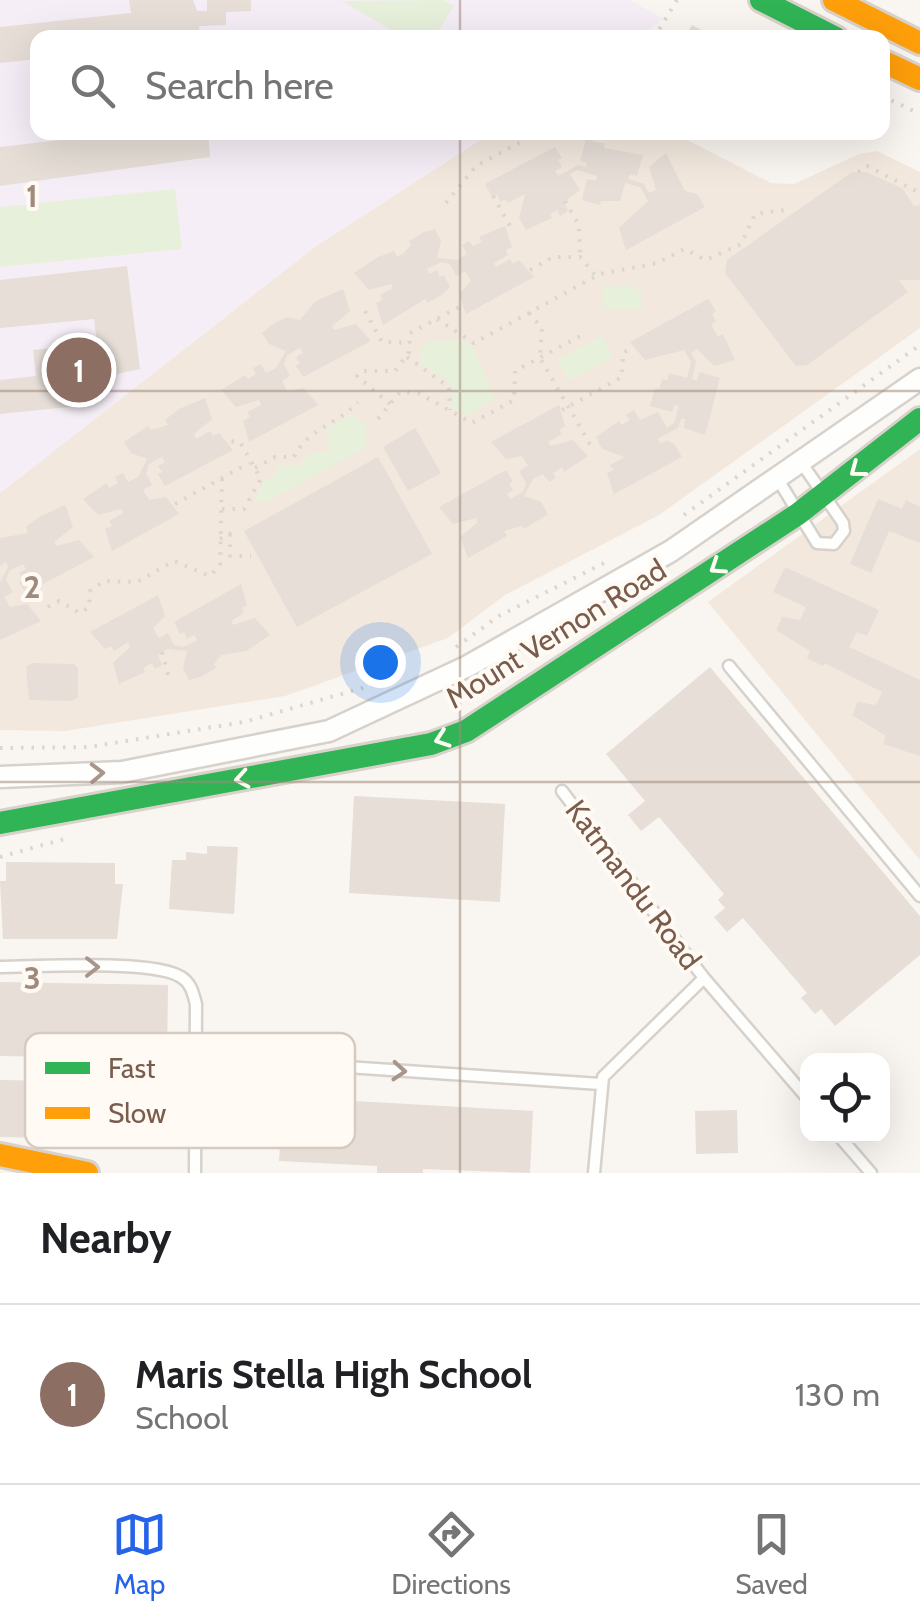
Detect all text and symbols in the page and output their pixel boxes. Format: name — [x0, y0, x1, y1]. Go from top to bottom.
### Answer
search box — [30, 30, 890, 140]
icon: search — [65, 58, 120, 113]
text: Search here — [145, 62, 334, 109]
text: 1 — [26, 176, 38, 215]
pin: 1 — [46, 332, 112, 408]
one-way arrow — [850, 458, 868, 475]
street label: Mount Vernon Road — [439, 551, 673, 716]
one-way arrow — [709, 555, 727, 574]
text: 2 — [24, 567, 40, 606]
your location — [355, 637, 406, 688]
one-way arrow — [434, 728, 451, 748]
one-way arrow — [90, 763, 106, 784]
one-way arrow — [234, 768, 251, 789]
street label: Katmandu Road — [558, 793, 709, 977]
one-way arrow — [84, 956, 100, 978]
text: 3 — [23, 958, 41, 997]
legend — [25, 1033, 355, 1148]
text: Fast — [108, 1051, 156, 1085]
map controls — [800, 1053, 890, 1143]
button: locate — [800, 1053, 890, 1143]
one-way arrow — [391, 1060, 407, 1081]
text: Slow — [108, 1096, 166, 1130]
text: Nearby — [40, 1212, 172, 1264]
text: Maris Stella High School — [135, 1351, 532, 1398]
text: 1 — [67, 1375, 78, 1414]
text: 130 m — [795, 1375, 880, 1414]
text: School — [135, 1398, 228, 1437]
tab: Map — [112, 1507, 167, 1601]
tab: Directions — [391, 1507, 511, 1601]
tab: Saved — [735, 1507, 808, 1601]

